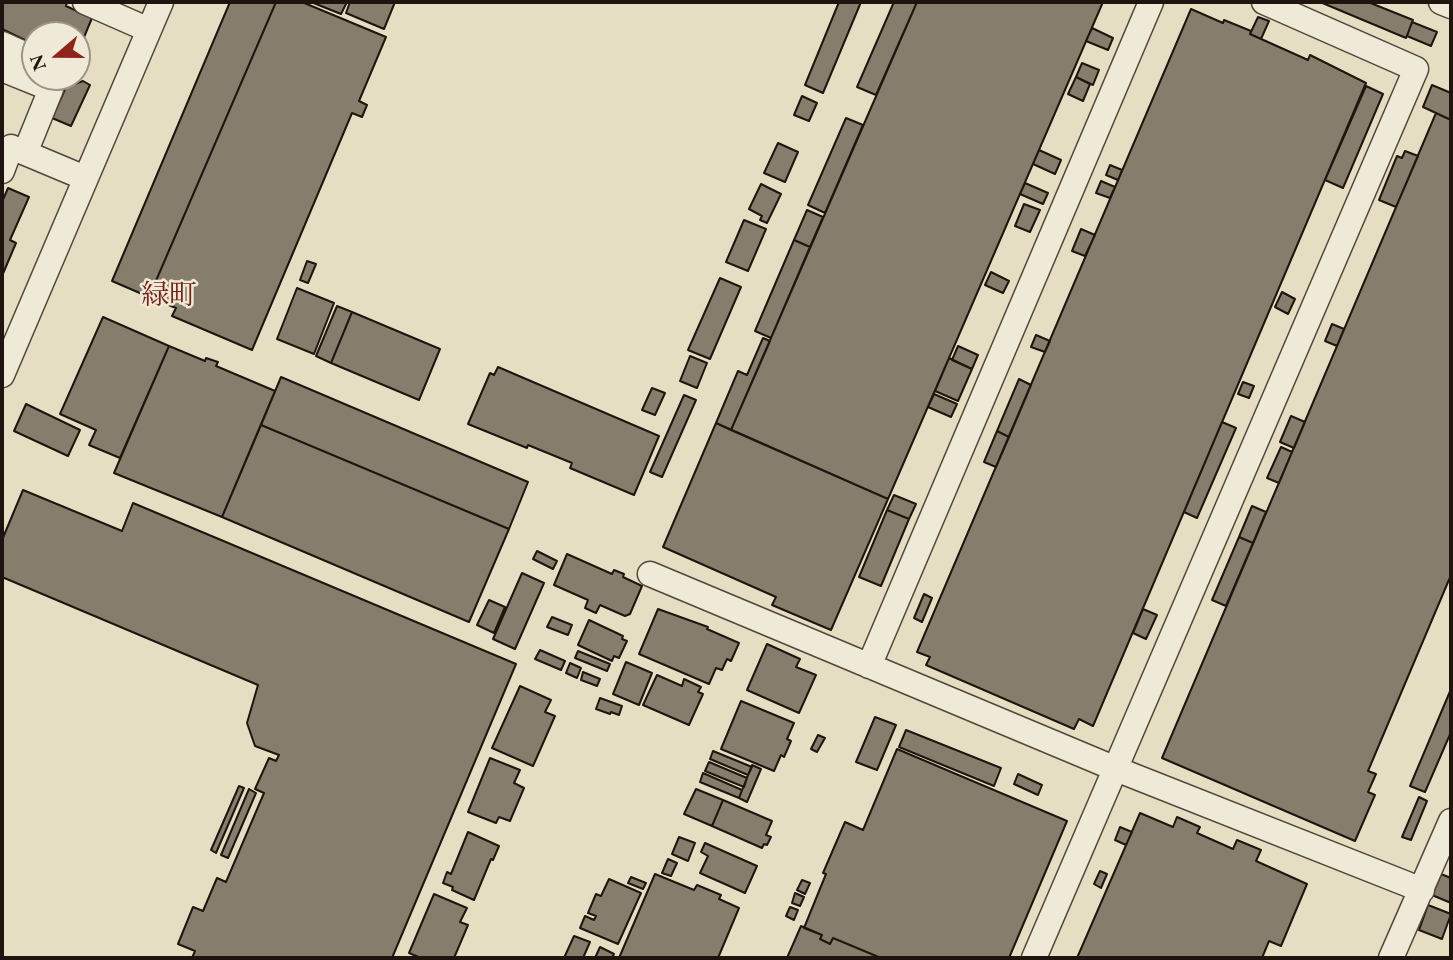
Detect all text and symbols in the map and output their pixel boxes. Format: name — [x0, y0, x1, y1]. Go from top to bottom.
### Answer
north arrow — [21, 21, 91, 91]
text: N — [23, 51, 52, 74]
district label: 緑町 — [141, 279, 197, 313]

